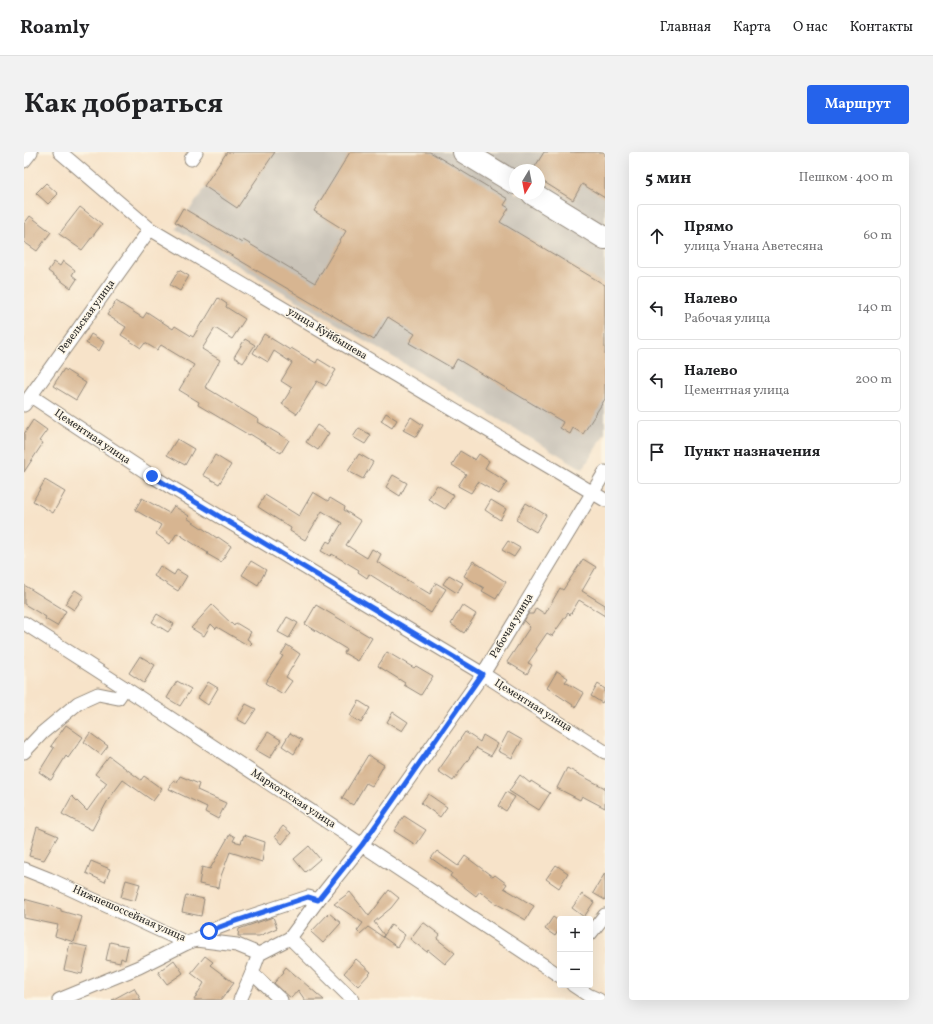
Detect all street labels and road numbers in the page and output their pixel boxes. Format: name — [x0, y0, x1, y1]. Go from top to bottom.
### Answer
street label: Ревельская улица — [55, 277, 119, 357]
street label: улица Куйбышева — [284, 304, 370, 364]
street label: Цементная улица — [51, 406, 134, 468]
street label: Рабочая улица — [487, 590, 538, 661]
street label: Цементная улица — [491, 676, 575, 736]
street label: Маркотхская улица — [248, 766, 339, 832]
street label: Нижнешоссейная улица — [70, 882, 189, 946]

